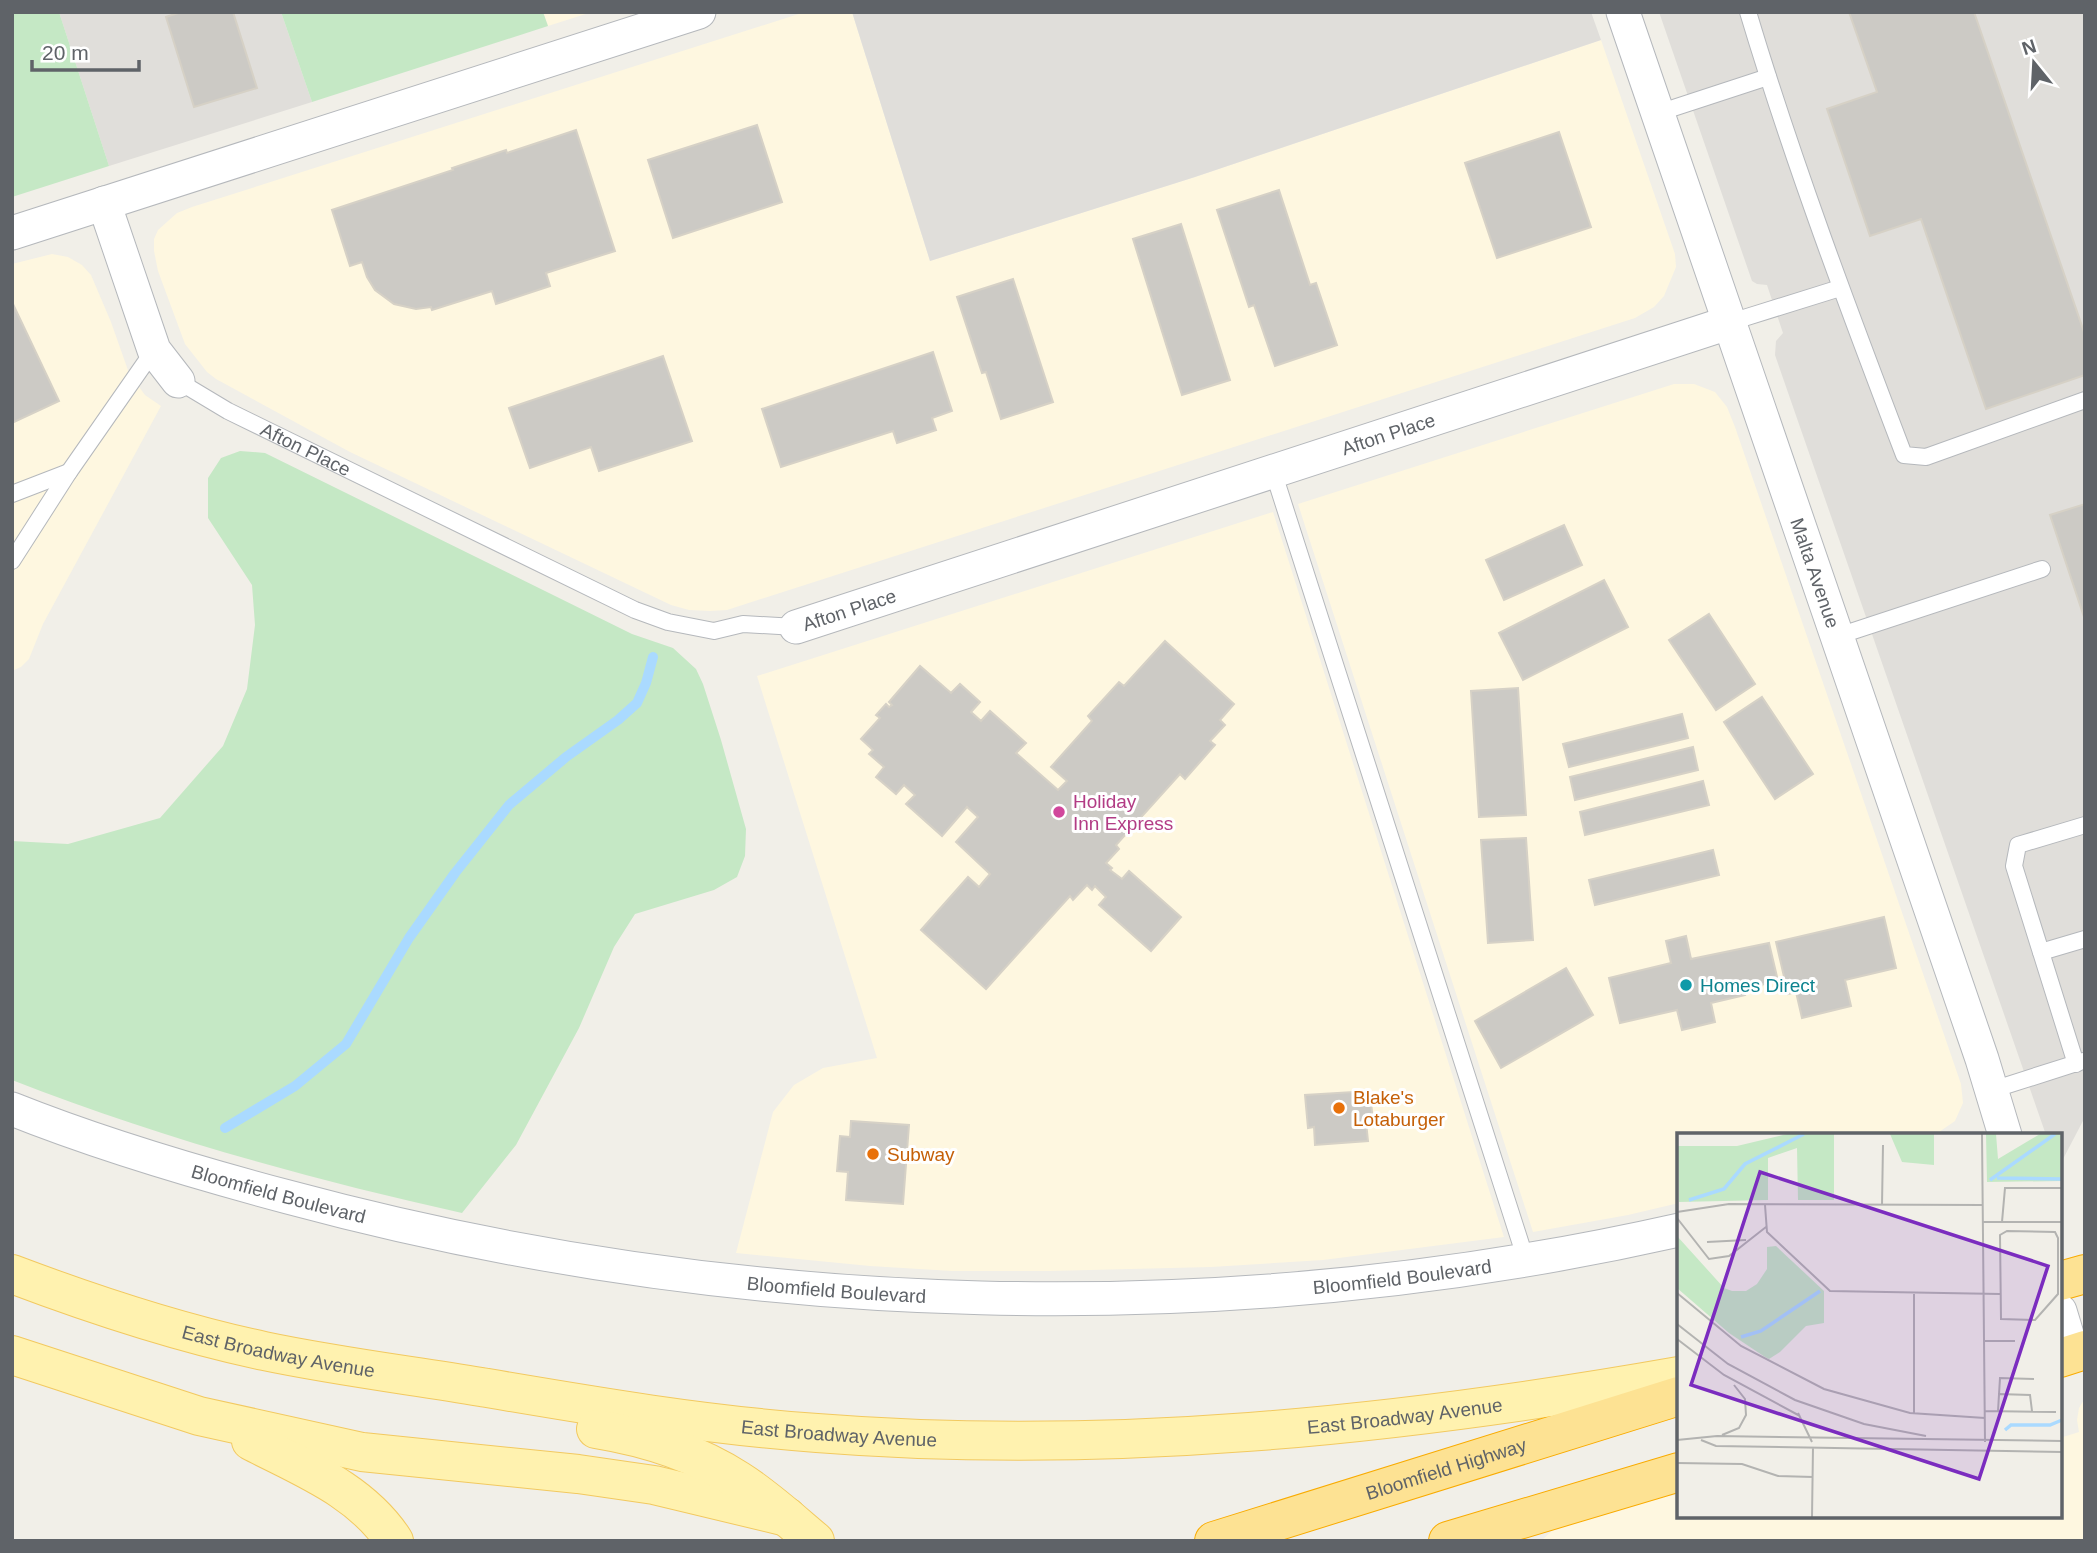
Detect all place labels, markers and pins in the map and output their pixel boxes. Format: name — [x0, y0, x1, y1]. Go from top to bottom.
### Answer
place label: Holiday Inn Express — [1073, 791, 1173, 834]
marker: Holiday Inn Express — [1051, 804, 1067, 820]
place label: Homes Direct — [1700, 975, 1816, 996]
marker: Homes Direct — [1678, 977, 1694, 993]
place label: Blake's Lotaburger — [1353, 1087, 1446, 1130]
marker: Blake's Lotaburger — [1331, 1100, 1347, 1116]
place label: Subway — [887, 1144, 955, 1165]
marker: Subway — [865, 1146, 881, 1162]

